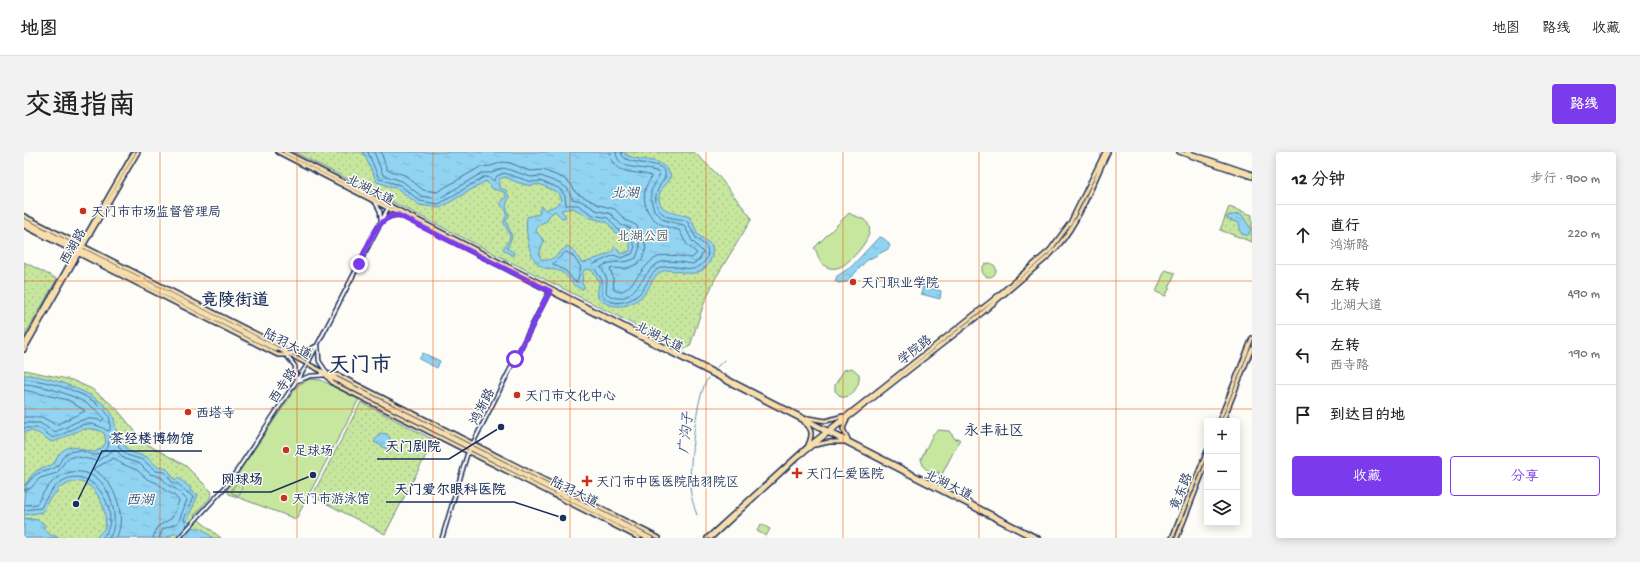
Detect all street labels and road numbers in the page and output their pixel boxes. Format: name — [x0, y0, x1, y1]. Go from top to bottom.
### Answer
street label: 北湖大道 — [343, 172, 397, 210]
street label: 西湖路 — [57, 226, 90, 268]
street label: 北湖大道 — [632, 319, 686, 357]
street label: 陆羽大道 — [260, 326, 314, 364]
street label: 学院路 — [894, 331, 936, 369]
street label: 西寺路 — [266, 365, 301, 407]
street label: 鸿渐路 — [466, 385, 499, 428]
street label: 北湖大道 — [921, 467, 975, 505]
street label: 竟东路 — [1166, 470, 1197, 513]
street label: 陆羽大道 — [547, 474, 601, 512]

